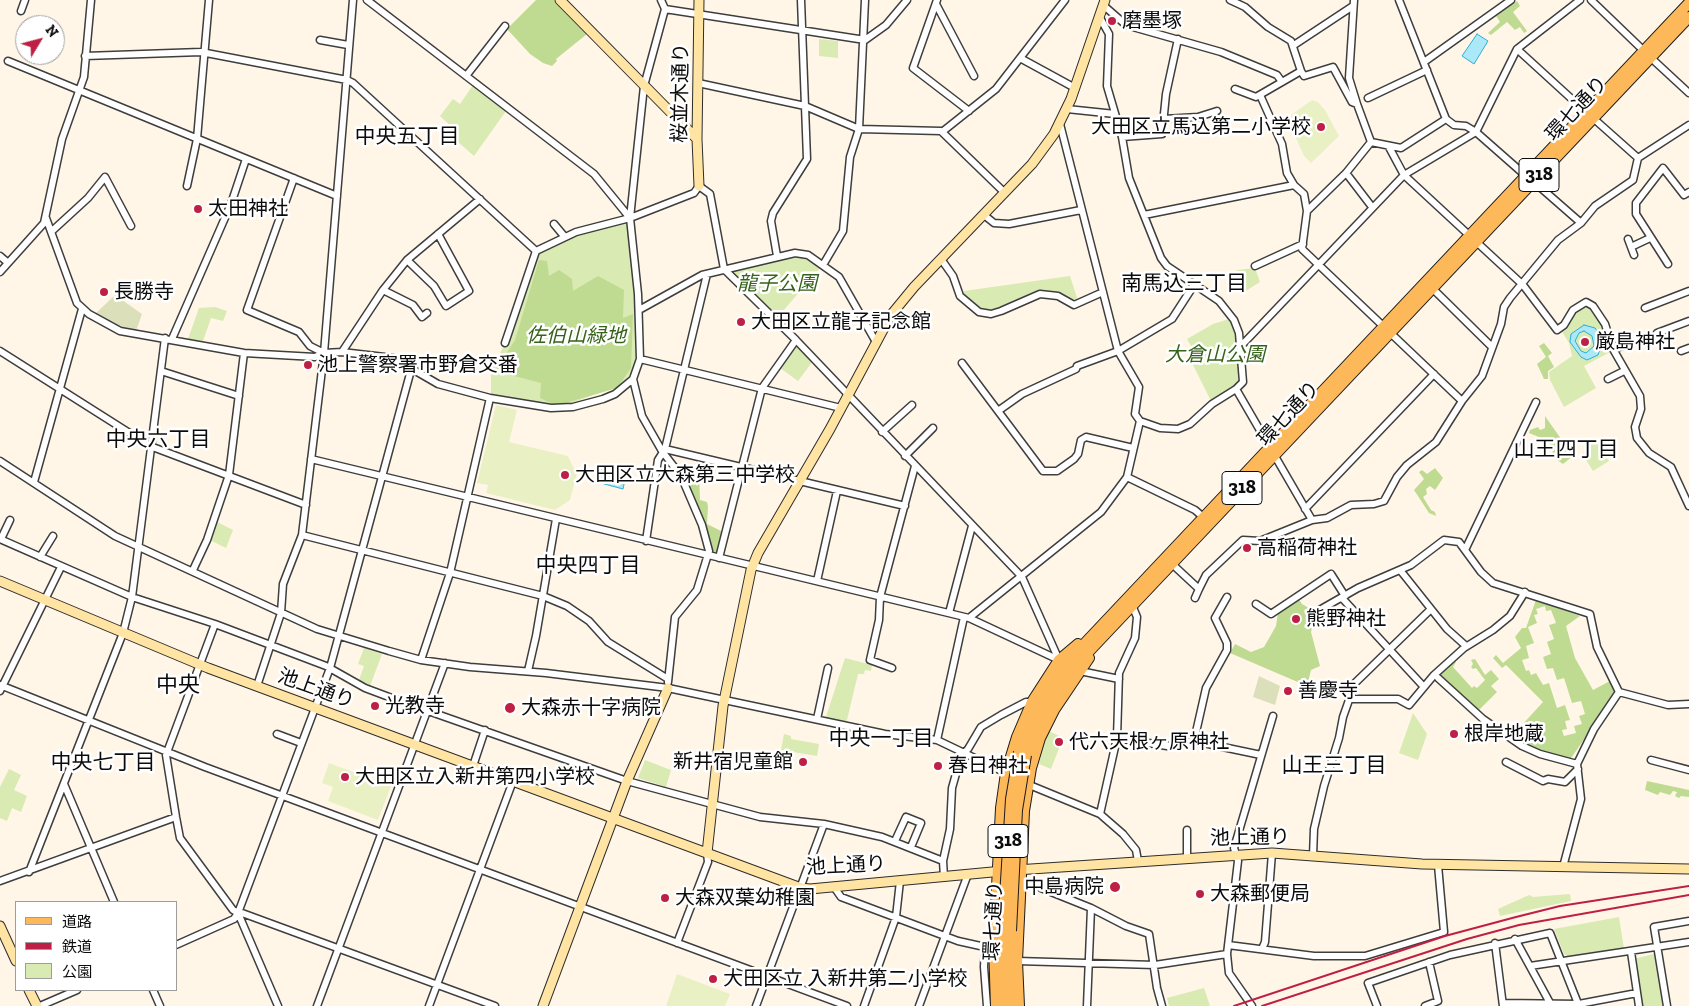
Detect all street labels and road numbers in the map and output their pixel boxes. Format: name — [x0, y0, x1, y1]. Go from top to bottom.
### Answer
street label: 桜並木通り — [668, 43, 694, 143]
street label: 環七通り — [1541, 72, 1613, 146]
road number: 318 — [1519, 158, 1559, 192]
street label: 環七通り — [1253, 377, 1325, 451]
road number: 318 — [1222, 472, 1262, 504]
street label: 池上通り — [274, 664, 358, 714]
road number: 318 — [988, 824, 1028, 858]
street label: 池上通り — [1210, 825, 1290, 851]
street label: 池上通り — [805, 852, 887, 880]
street label: 環七通り — [980, 880, 1008, 962]

